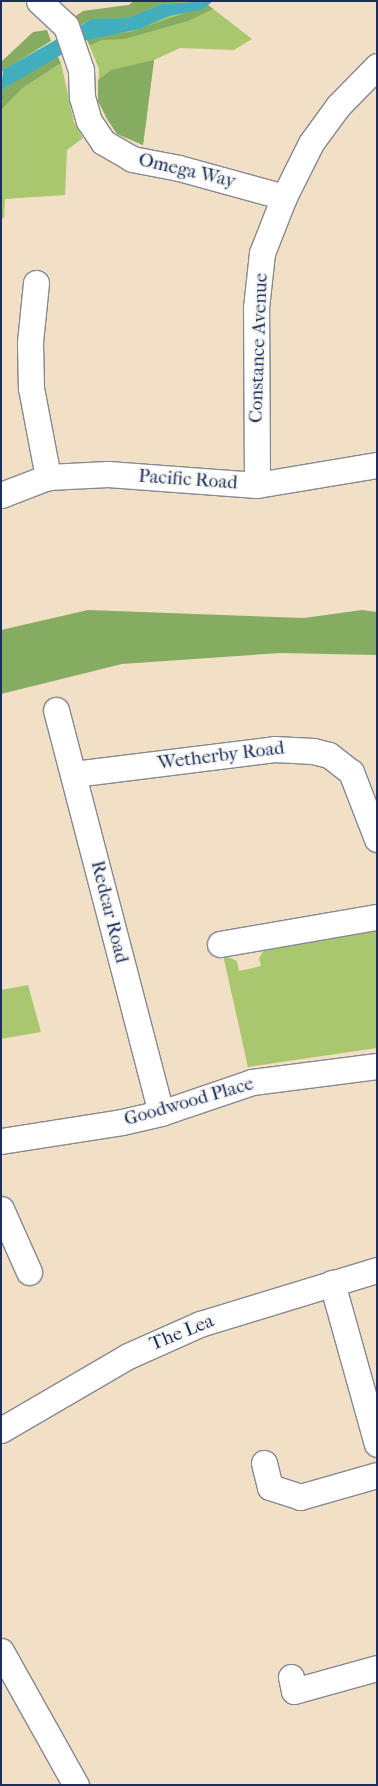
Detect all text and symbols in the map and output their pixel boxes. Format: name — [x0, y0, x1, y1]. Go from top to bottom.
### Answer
street label: Omega Way — [136, 149, 238, 193]
street label: Constance Avenue — [245, 273, 273, 423]
street label: Pacific Road — [138, 465, 238, 495]
street label: Wetherby Road — [156, 737, 286, 775]
street label: Redcar Road — [85, 858, 133, 966]
street label: Goodwood Place — [122, 1073, 256, 1131]
street label: The Lea — [147, 1310, 217, 1356]

